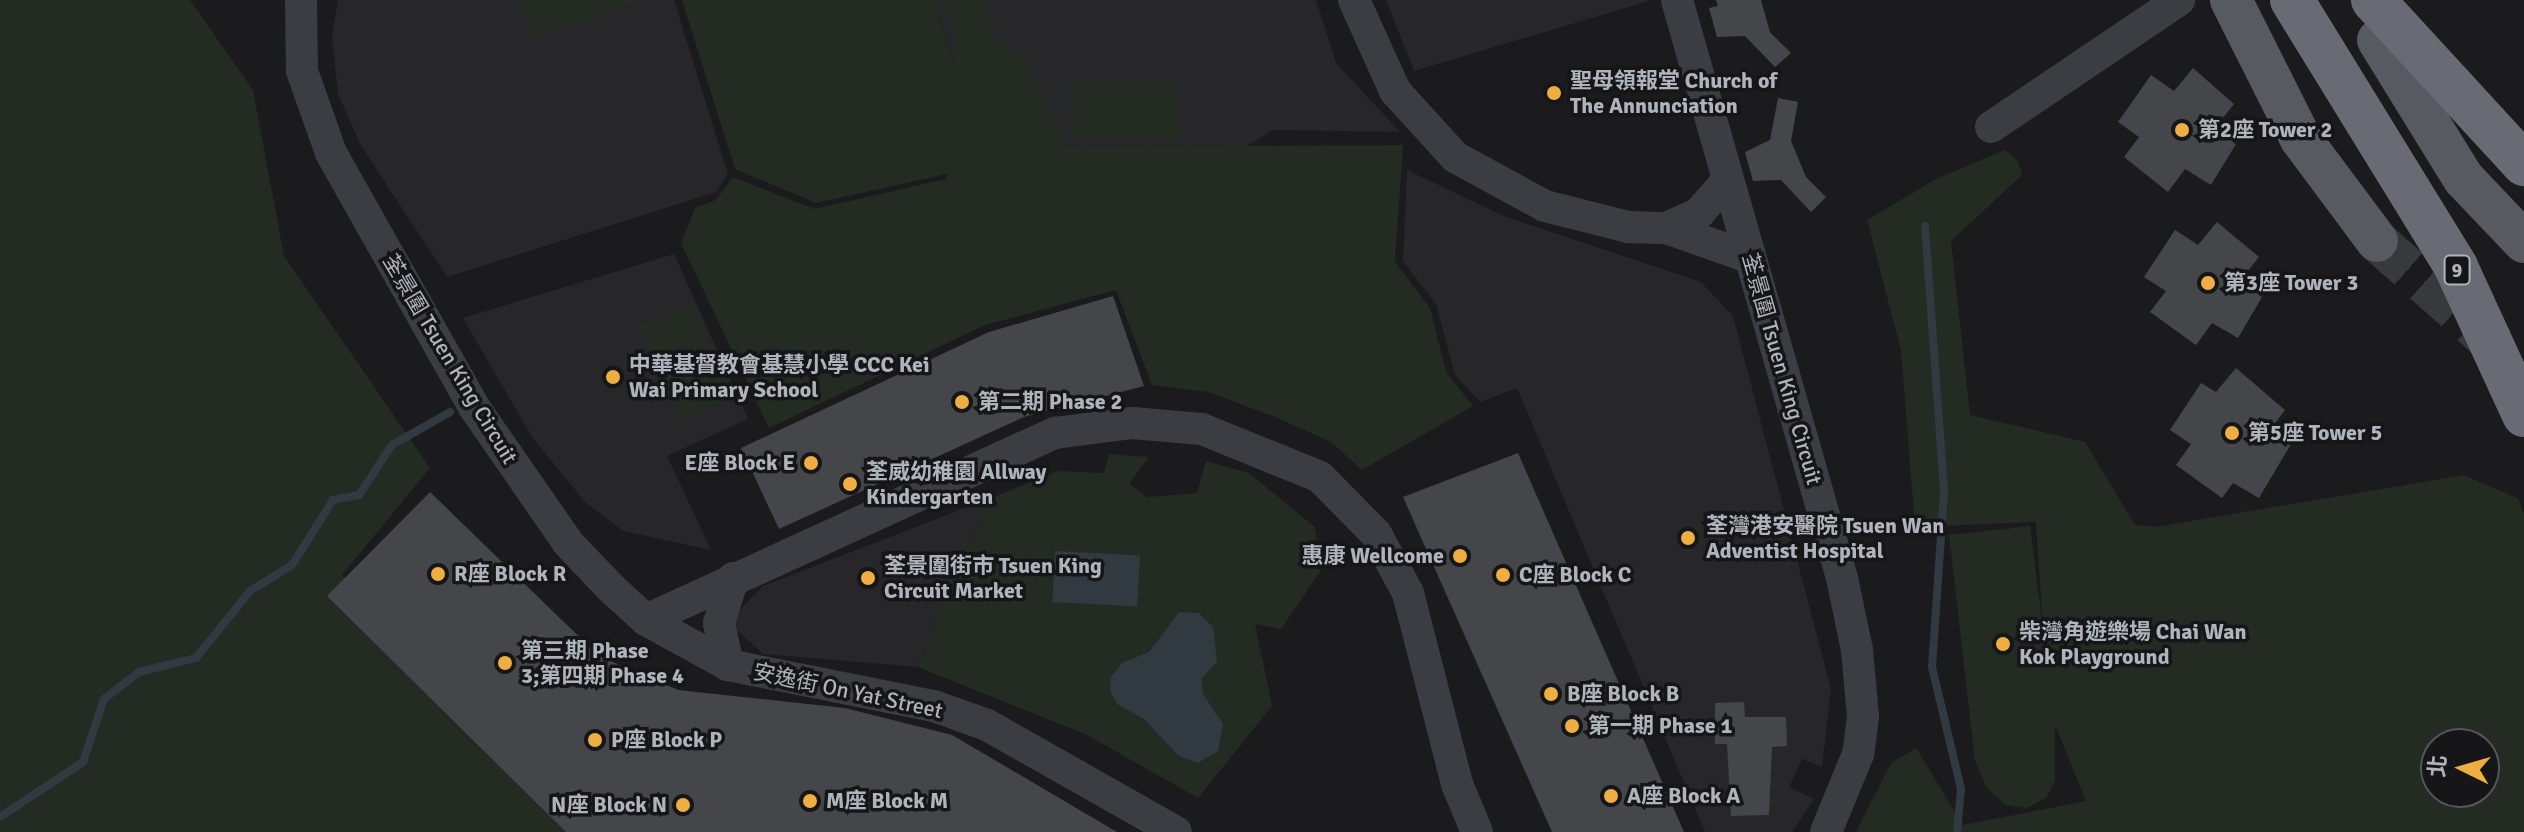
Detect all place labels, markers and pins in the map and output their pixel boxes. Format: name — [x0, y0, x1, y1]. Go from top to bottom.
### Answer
place label: 聖母領報堂 Church of The Annunciation — [1570, 67, 1777, 118]
marker: 聖母領報堂 Church of The Annunciation — [1545, 84, 1563, 102]
place label: 第2座 Tower 2 — [2198, 117, 2332, 143]
marker: 第2座 Tower 2 — [2173, 121, 2191, 139]
place label: 第3座 Tower 3 — [2224, 270, 2358, 296]
marker: 第3座 Tower 3 — [2199, 274, 2217, 292]
place label: 中華基督教會基慧小學 CCC Kei Wai Primary School — [629, 351, 930, 402]
marker: 中華基督教會基慧小學 CCC Kei Wai Primary School — [604, 368, 622, 386]
place label: 第二期 Phase 2 — [978, 389, 1122, 415]
marker: 第二期 Phase 2 — [953, 393, 971, 411]
place label: 第5座 Tower 5 — [2248, 420, 2382, 446]
marker: 第5座 Tower 5 — [2223, 424, 2241, 442]
place label: E座 Block E — [684, 450, 795, 476]
marker: E座 Block E — [802, 454, 820, 472]
place label: 荃威幼稚園 Allway Kindergarten — [866, 458, 1047, 510]
marker: 荃威幼稚園 Allway Kindergarten — [841, 475, 859, 493]
place label: 荃灣港安醫院 Tsuen Wan Adventist Hospital — [1706, 512, 1944, 564]
marker: 荃灣港安醫院 Tsuen Wan Adventist Hospital — [1677, 527, 1699, 549]
place label: 惠康 Wellcome — [1301, 543, 1444, 569]
marker: 惠康 Wellcome — [1451, 547, 1469, 565]
place label: 荃景圍街市 Tsuen King Circuit Market — [884, 552, 1102, 604]
place label: R座 Block R — [454, 561, 566, 587]
place label: C座 Block C — [1519, 562, 1631, 588]
marker: R座 Block R — [429, 565, 447, 583]
marker: C座 Block C — [1494, 566, 1512, 584]
marker: 荃景圍街市 Tsuen King Circuit Market — [859, 569, 877, 587]
place label: 柴灣角遊樂場 Chai Wan Kok Playground — [2019, 618, 2246, 670]
marker: 柴灣角遊樂場 Chai Wan Kok Playground — [1994, 635, 2012, 653]
place label: 第三期 Phase 3;第四期 Phase 4 — [521, 637, 684, 688]
marker: 第三期 Phase 3;第四期 Phase 4 — [496, 654, 514, 672]
place label: B座 Block B — [1567, 681, 1679, 707]
marker: B座 Block B — [1542, 685, 1560, 703]
place label: 第一期 Phase 1 — [1588, 713, 1732, 739]
marker: 第一期 Phase 1 — [1563, 717, 1581, 735]
place label: P座 Block P — [611, 727, 722, 753]
marker: P座 Block P — [586, 731, 604, 749]
place label: A座 Block A — [1627, 783, 1740, 809]
marker: A座 Block A — [1602, 787, 1620, 805]
place label: M座 Block M — [826, 788, 948, 814]
place label: N座 Block N — [551, 792, 667, 818]
marker: M座 Block M — [801, 792, 819, 810]
marker: N座 Block N — [674, 796, 692, 814]

